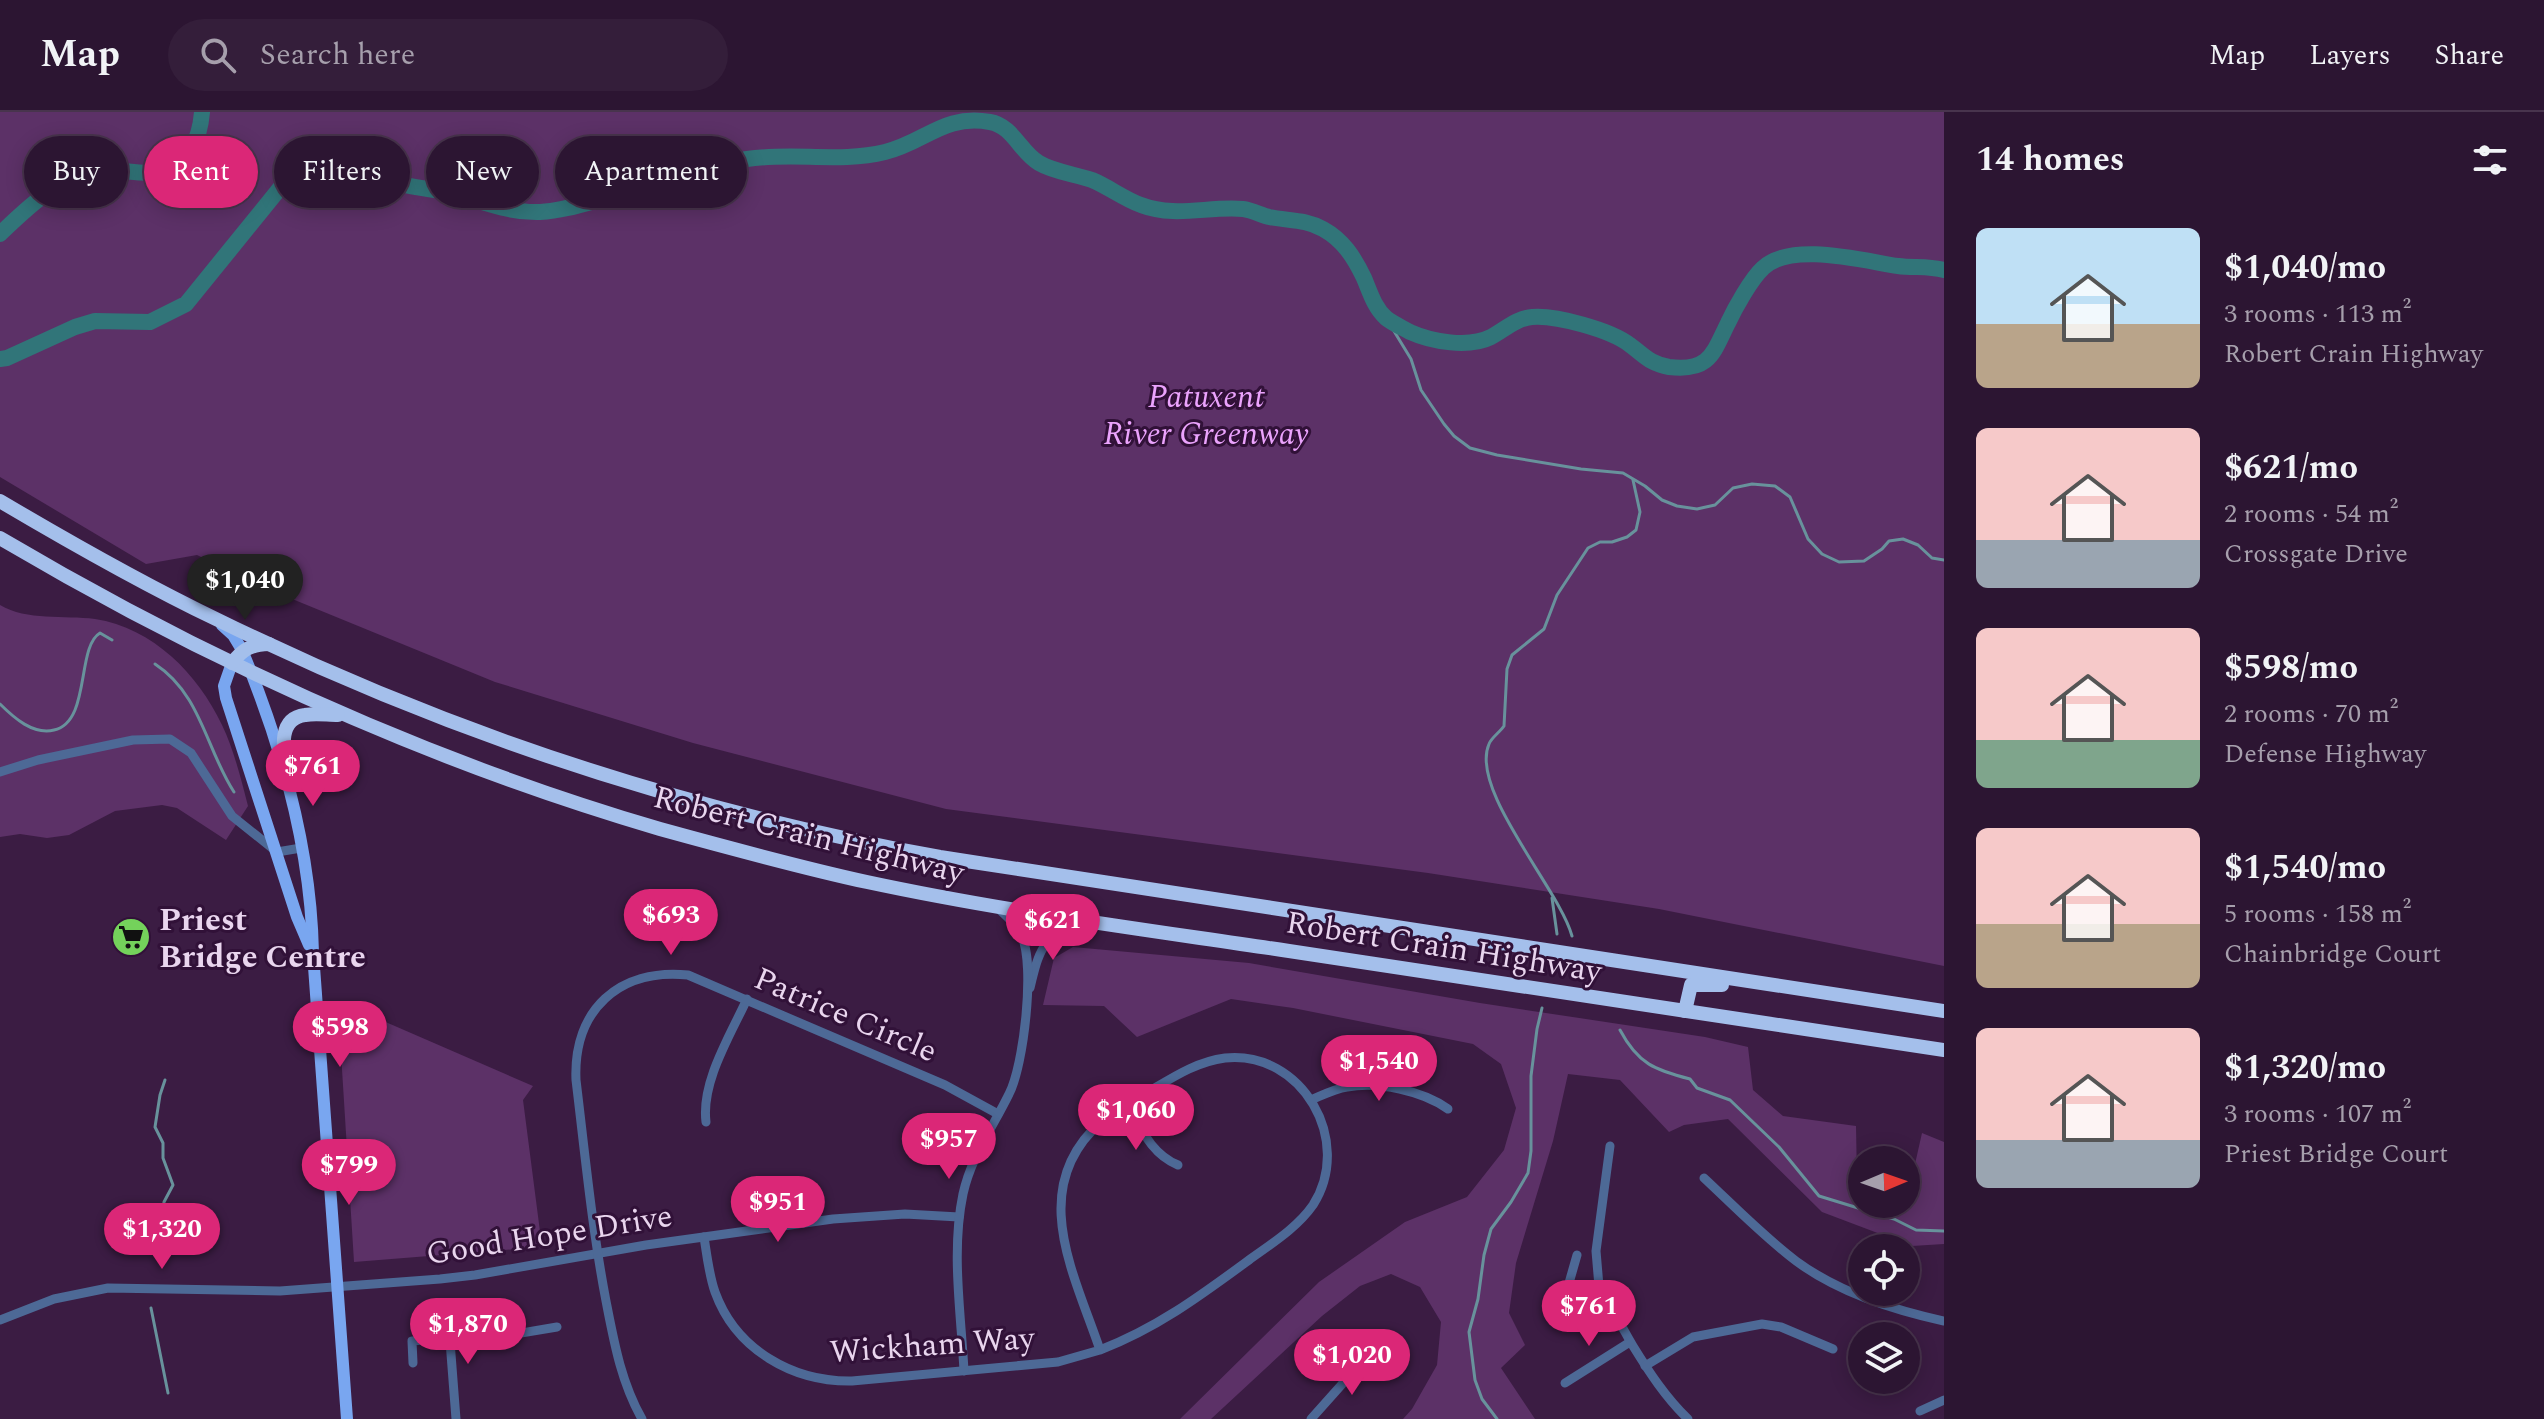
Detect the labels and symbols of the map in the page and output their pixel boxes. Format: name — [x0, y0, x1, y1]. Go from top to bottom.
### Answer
park label: Patuxent River Greenway — [1104, 373, 1308, 459]
pin: $1,040 — [180, 554, 310, 622]
pin: $761 — [266, 740, 360, 808]
street label: Robert Crain Highway — [648, 773, 971, 898]
pin: $693 — [624, 889, 718, 957]
pin: $621 — [1006, 894, 1100, 962]
place label: Priest Bridge Centre — [159, 896, 366, 982]
street label: Robert Crain Highway — [1283, 898, 1607, 997]
supermarket icon: Priest Bridge Centre — [110, 916, 152, 958]
street label: Patrice Circle — [746, 955, 945, 1076]
pin: $598 — [293, 1001, 387, 1069]
pin: $1,540 — [1314, 1035, 1444, 1103]
pin: $1,060 — [1071, 1084, 1201, 1152]
pin: $957 — [902, 1113, 996, 1181]
pin: $799 — [302, 1139, 396, 1207]
north arrow — [1848, 1146, 1920, 1218]
pin: $951 — [731, 1176, 825, 1244]
street label: Good Hope Drive — [423, 1192, 676, 1279]
pin: $1,320 — [97, 1203, 227, 1271]
pin: $761 — [1542, 1280, 1636, 1348]
pin: $1,870 — [403, 1298, 533, 1366]
street label: Wickham Way — [828, 1314, 1038, 1377]
pin: $1,020 — [1287, 1329, 1417, 1397]

